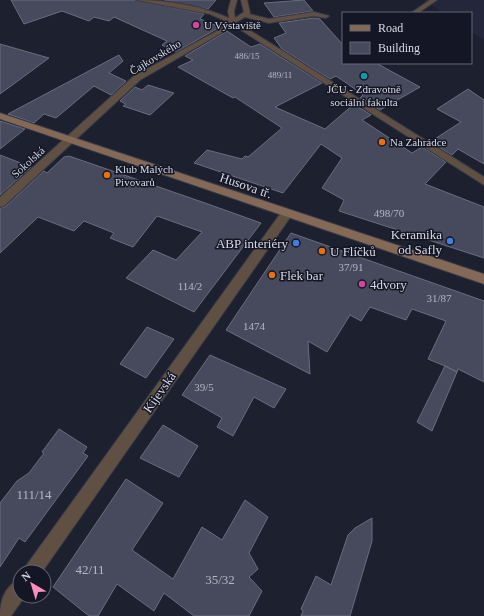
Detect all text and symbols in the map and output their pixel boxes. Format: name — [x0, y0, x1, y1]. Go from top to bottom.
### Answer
legend — [342, 12, 472, 64]
place label: U Výstaviště — [204, 19, 261, 31]
marker: U Výstaviště — [191, 20, 201, 30]
text: Road — [378, 21, 403, 35]
street label: Čajkovského — [127, 37, 183, 77]
text: Building — [378, 41, 420, 55]
house number: 486/15 — [234, 51, 260, 61]
house number: 489/11 — [268, 70, 292, 80]
marker: JČU - Zdravotně sociální fakulta — [359, 71, 369, 81]
place label: JČU - Zdravotně sociální fakulta — [327, 83, 401, 108]
place label: Na Zahrádce — [390, 136, 447, 148]
marker: Na Zahrádce — [377, 137, 387, 147]
street label: Sokolská — [9, 144, 47, 180]
place label: Klub Malých Pivovarů — [115, 163, 174, 188]
marker: Klub Malých Pivovarů — [102, 170, 112, 180]
street label: Husova tř. — [218, 170, 274, 201]
house number: 498/70 — [374, 207, 405, 219]
place label: Keramika od Safly — [391, 227, 442, 257]
place label: ABP interiéry — [216, 236, 288, 251]
marker: Keramika od Safly — [445, 236, 455, 246]
marker: ABP interiéry — [291, 238, 301, 248]
place label: U Flíčků — [330, 244, 376, 259]
marker: U Flíčků — [317, 246, 327, 256]
house number: 37/91 — [338, 261, 364, 273]
place label: Flek bar — [280, 268, 324, 283]
marker: Flek bar — [267, 270, 277, 280]
place label: 4dvory — [370, 277, 407, 292]
marker: 4dvory — [357, 279, 367, 289]
house number: 114/2 — [178, 280, 202, 292]
house number: 31/87 — [426, 292, 452, 304]
house number: 1474 — [243, 320, 266, 332]
street label: Kijevská — [140, 369, 179, 416]
house number: 39/5 — [194, 381, 214, 393]
house number: 111/14 — [16, 487, 52, 502]
house number: 42/11 — [75, 562, 105, 577]
north arrow — [12, 564, 52, 604]
text: N — [19, 569, 33, 583]
house number: 35/32 — [205, 572, 235, 587]

